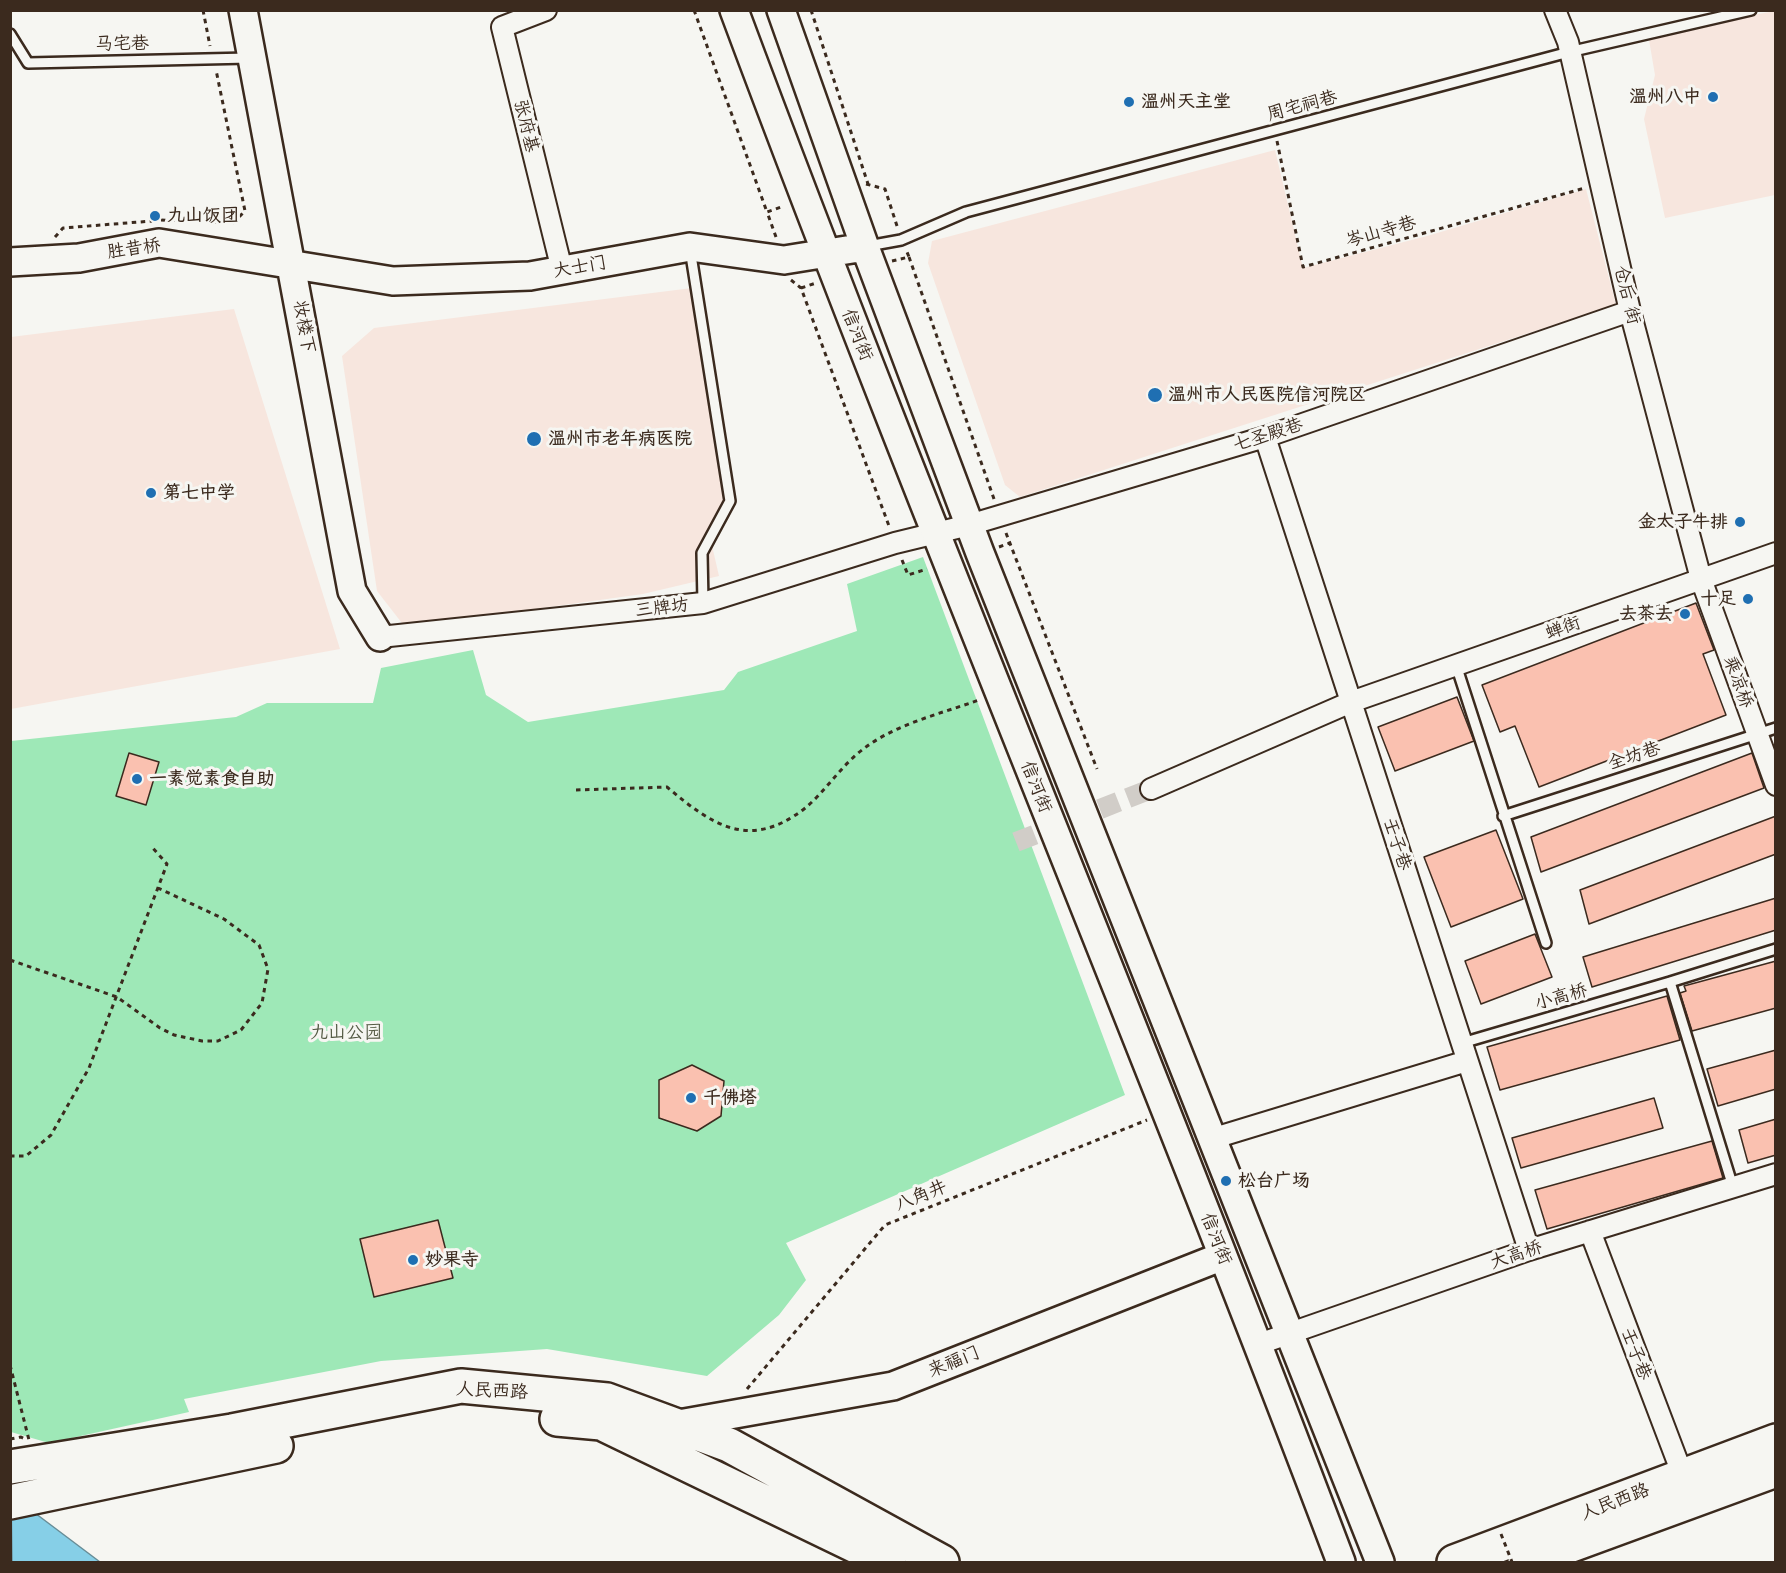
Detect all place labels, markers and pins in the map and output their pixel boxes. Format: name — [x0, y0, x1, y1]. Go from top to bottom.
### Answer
place label: 温州八中 — [1629, 86, 1701, 108]
marker: 温州八中 — [1706, 90, 1720, 104]
place label: 温州天主堂 — [1141, 91, 1231, 113]
marker: 温州天主堂 — [1122, 95, 1136, 109]
place label: 九山饭团 — [167, 205, 239, 227]
marker: 九山饭团 — [148, 209, 162, 223]
place label: 温州市人民医院信河院区 — [1168, 384, 1366, 406]
marker: 温州市人民医院信河院区 — [1146, 386, 1164, 404]
place label: 温州市老年病医院 — [548, 428, 692, 450]
marker: 温州市老年病医院 — [525, 430, 543, 448]
place label: 第七中学 — [163, 482, 235, 504]
marker: 第七中学 — [144, 486, 158, 500]
place label: 金太子牛排 — [1638, 511, 1728, 533]
marker: 金太子牛排 — [1733, 515, 1747, 529]
place label: 十足 — [1700, 588, 1736, 610]
marker: 十足 — [1741, 592, 1755, 606]
place label: 去茶去 — [1619, 603, 1673, 625]
marker: 去茶去 — [1678, 607, 1692, 621]
place label: 一素觉素食自助 — [149, 768, 275, 790]
marker: 一素觉素食自助 — [130, 772, 144, 786]
place label: 千佛塔 — [703, 1087, 757, 1109]
marker: 千佛塔 — [684, 1091, 698, 1105]
place label: 松台广场 — [1238, 1170, 1310, 1192]
marker: 松台广场 — [1219, 1174, 1233, 1188]
place label: 妙果寺 — [425, 1249, 479, 1271]
marker: 妙果寺 — [406, 1253, 420, 1267]

